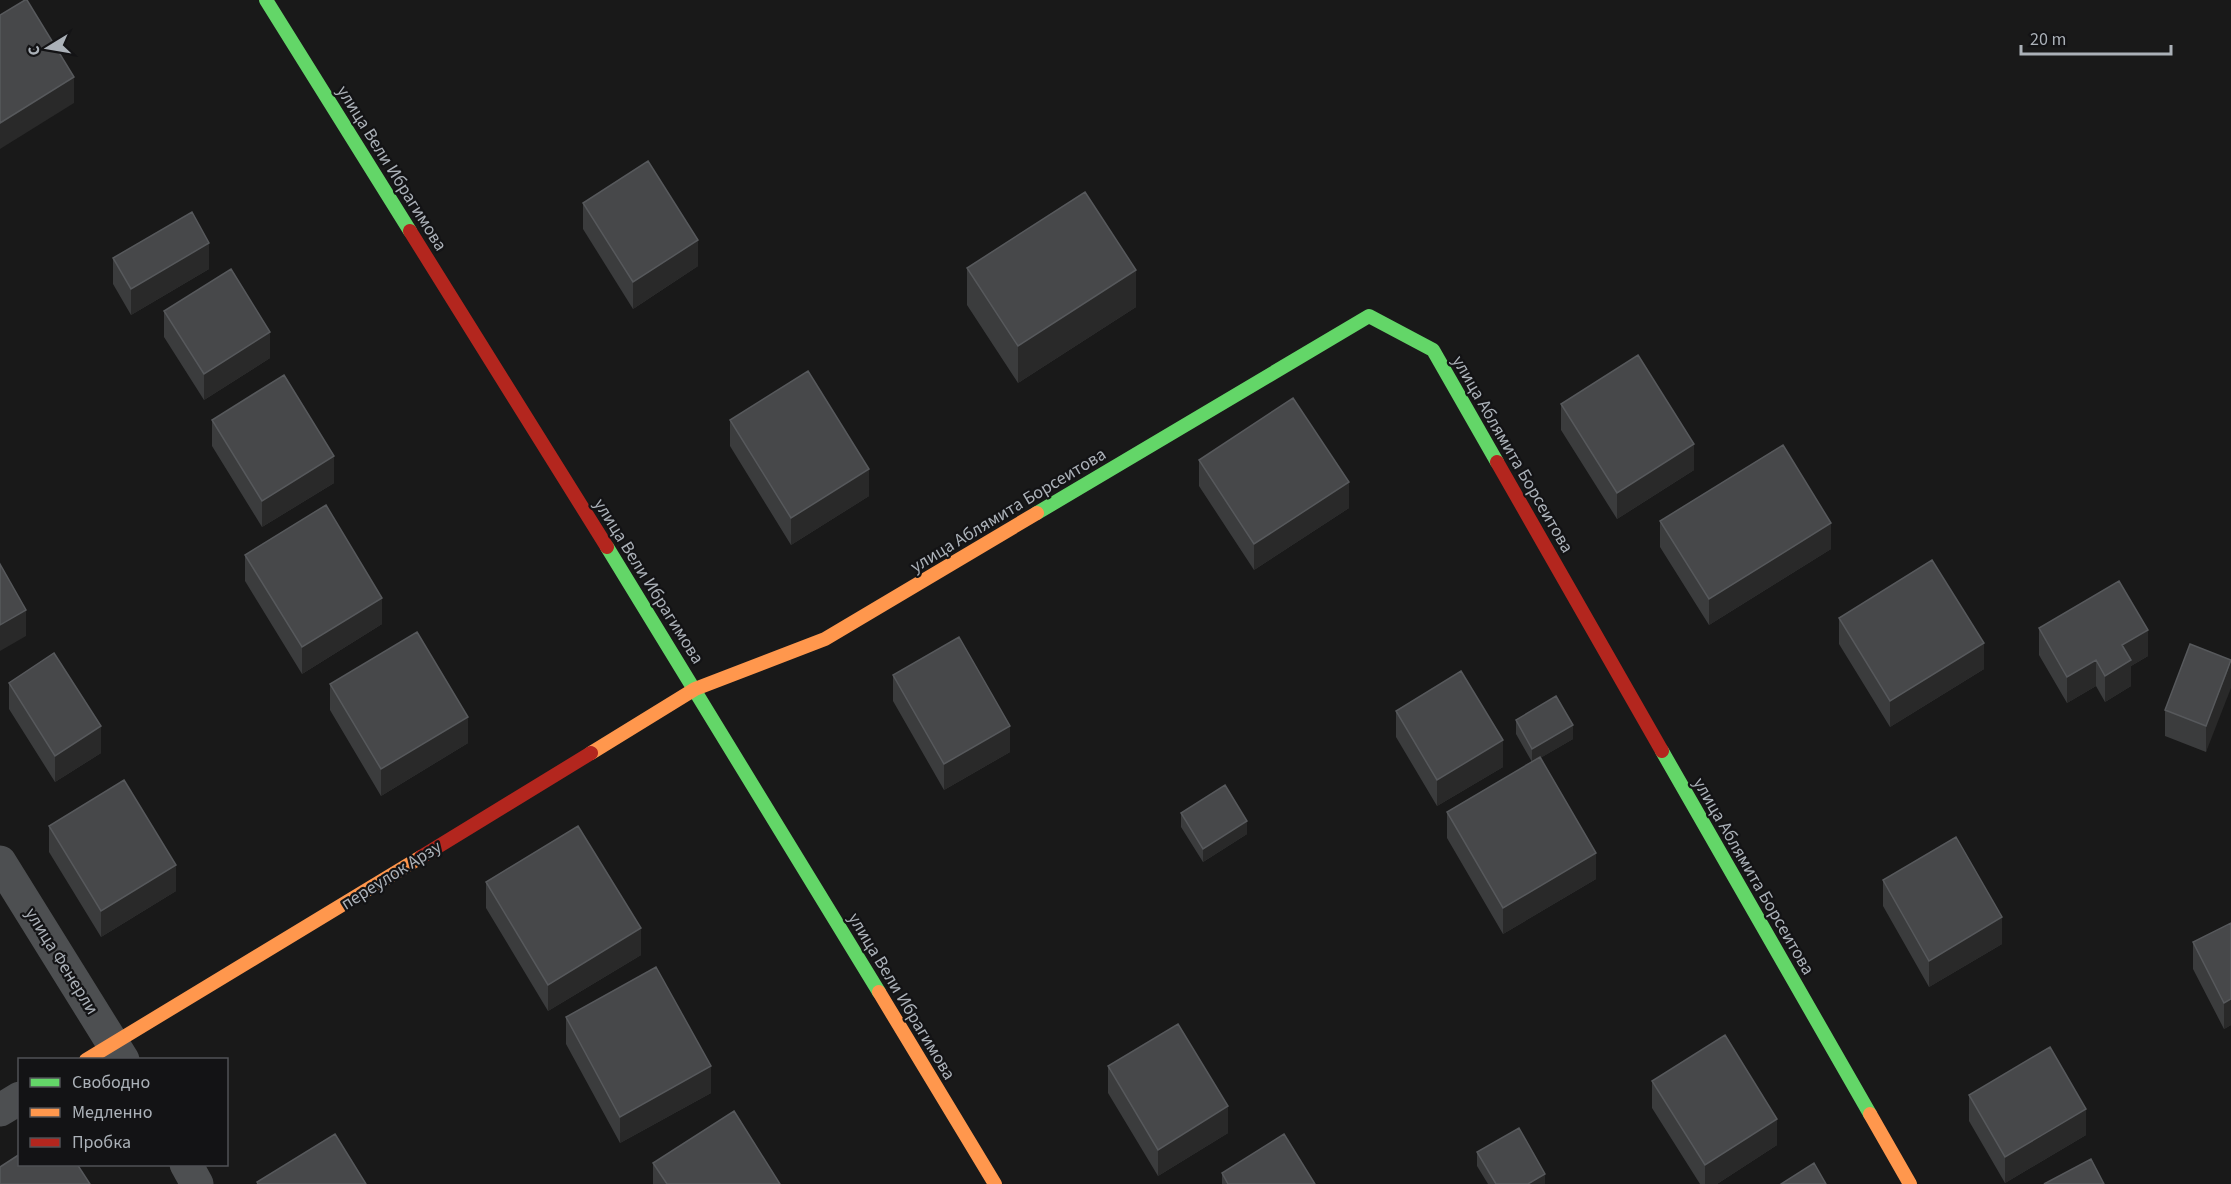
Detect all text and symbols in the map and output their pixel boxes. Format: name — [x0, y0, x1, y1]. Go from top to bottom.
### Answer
north arrow — [18, 18, 78, 78]
scale bar — [2021, 18, 2171, 56]
text: 20 m — [2030, 27, 2066, 52]
text: С — [23, 44, 46, 57]
street label: улица Вели Ибрагимова — [330, 81, 453, 256]
street label: улица Аблямита Борсеитова — [1446, 351, 1579, 558]
street label: улица Аблямита Борсеитова — [906, 442, 1111, 579]
street label: улица Вели Ибрагимова — [587, 494, 710, 669]
street label: улица Аблямита Борсеитова — [1687, 773, 1820, 980]
street label: переулок Арзу — [336, 834, 447, 916]
street label: улица Фенерли — [19, 903, 104, 1019]
street label: улица Вели Ибрагимова — [842, 908, 961, 1085]
legend — [18, 1058, 228, 1166]
text: Свободно — [72, 1070, 150, 1095]
text: Медленно — [72, 1100, 152, 1125]
text: Пробка — [72, 1130, 131, 1155]

